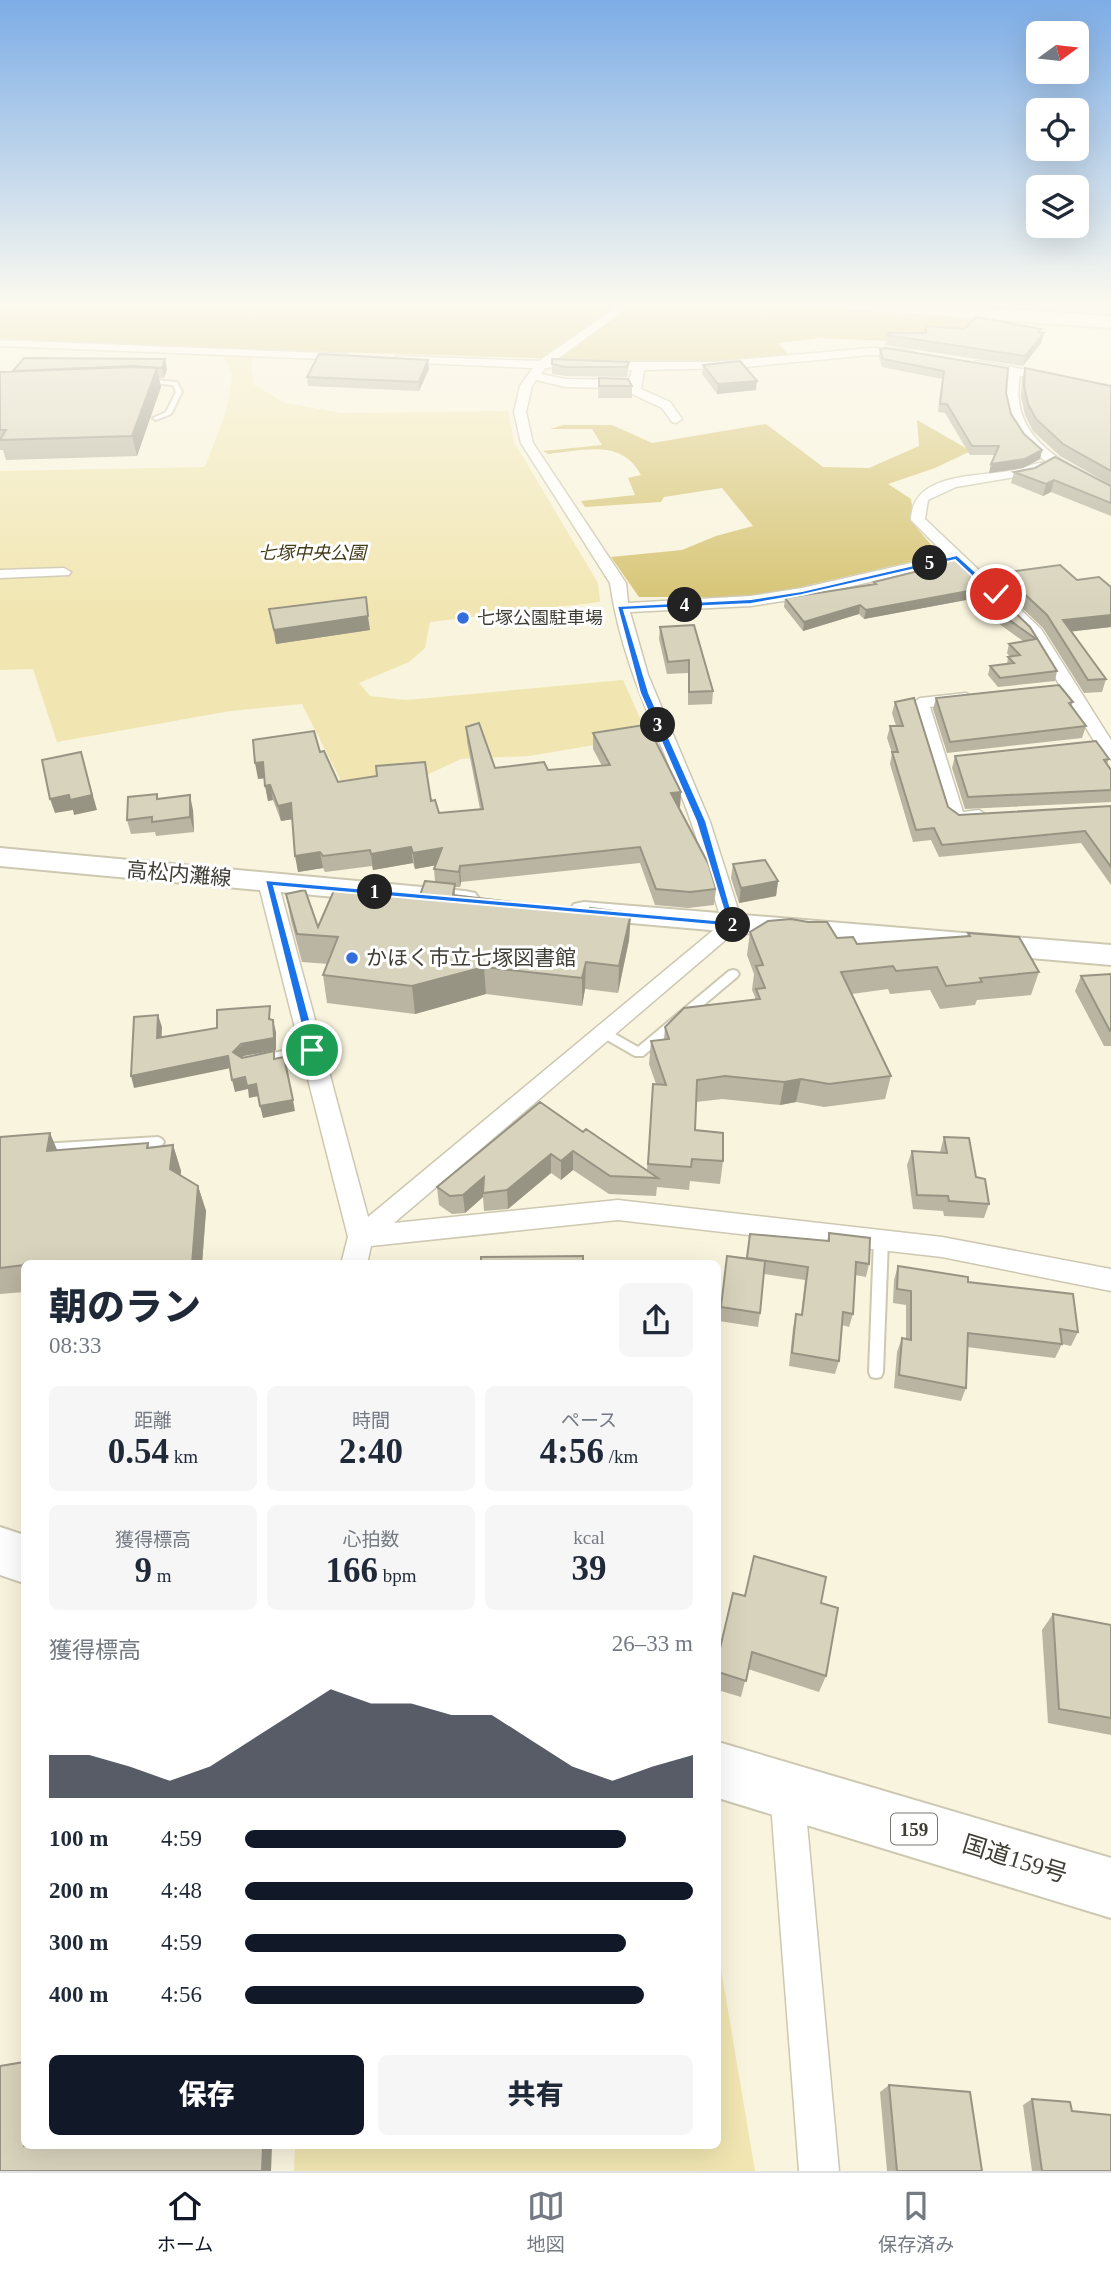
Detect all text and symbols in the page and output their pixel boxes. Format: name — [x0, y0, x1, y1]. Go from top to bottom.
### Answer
north arrow — [1026, 21, 1088, 84]
map controls — [1026, 21, 1089, 238]
button: locate — [1026, 98, 1089, 161]
button: layers — [1026, 175, 1089, 238]
park label: 七塚中央公園 — [258, 543, 369, 563]
pin: 5 — [912, 546, 948, 580]
text: 5 — [925, 552, 934, 573]
pin — [966, 564, 1026, 624]
icon: check — [977, 575, 1015, 613]
pin: 4 — [668, 588, 702, 622]
text: 4 — [680, 594, 689, 615]
place label: 七塚公園駐車場 — [477, 608, 603, 628]
marker: 七塚公園駐車場 — [455, 610, 471, 626]
pin: 3 — [640, 708, 676, 742]
text: 3 — [653, 714, 662, 735]
street label: 高松内灘線 — [126, 857, 232, 891]
pin: 1 — [358, 874, 392, 910]
text: 1 — [370, 881, 379, 902]
pin: 2 — [716, 908, 750, 942]
text: 2 — [728, 914, 737, 935]
place label: かほく市立七塚図書館 — [366, 946, 576, 970]
marker: かほく市立七塚図書館 — [344, 950, 360, 966]
pin — [282, 1020, 342, 1080]
icon: arrive — [293, 1031, 331, 1069]
button: share — [619, 1283, 693, 1357]
text: 朝のラン — [49, 1286, 201, 1328]
text: 08:33 — [49, 1333, 101, 1358]
text: 距離 — [134, 1410, 172, 1431]
text: 時間 — [352, 1410, 390, 1431]
text: ペース — [561, 1410, 617, 1431]
text: 0.54 — [108, 1432, 169, 1471]
text: 2:40 — [339, 1432, 403, 1471]
text: 4:56 — [540, 1432, 604, 1471]
text: km — [169, 1446, 198, 1467]
text: /km — [604, 1446, 638, 1467]
text: kcal — [573, 1527, 605, 1548]
text: 獲得標高 — [115, 1529, 191, 1550]
text: 心拍数 — [342, 1529, 400, 1550]
text: 39 — [572, 1549, 607, 1588]
text: 9 — [134, 1551, 152, 1590]
text: 166 — [325, 1551, 378, 1590]
text: m — [152, 1565, 172, 1586]
text: bpm — [378, 1565, 417, 1586]
text: 26–33 m — [612, 1631, 693, 1656]
text: 獲得標高 — [49, 1638, 141, 1663]
road number: 159 — [891, 1814, 937, 1844]
text: 100 m — [49, 1826, 108, 1851]
text: 4:59 — [161, 1826, 202, 1851]
street label: 国道159号 — [960, 1831, 1070, 1887]
text: 200 m — [49, 1878, 108, 1903]
text: 4:48 — [161, 1878, 202, 1903]
text: 300 m — [49, 1930, 108, 1955]
text: 4:59 — [161, 1930, 202, 1955]
text: 400 m — [49, 1982, 108, 2007]
text: 4:56 — [161, 1982, 202, 2007]
button: 保存 — [49, 2055, 364, 2135]
button: 共有 — [378, 2055, 693, 2135]
tab: ホーム — [157, 2187, 213, 2256]
tab: 地図 — [527, 2187, 565, 2256]
tab: 保存済み — [878, 2187, 954, 2256]

